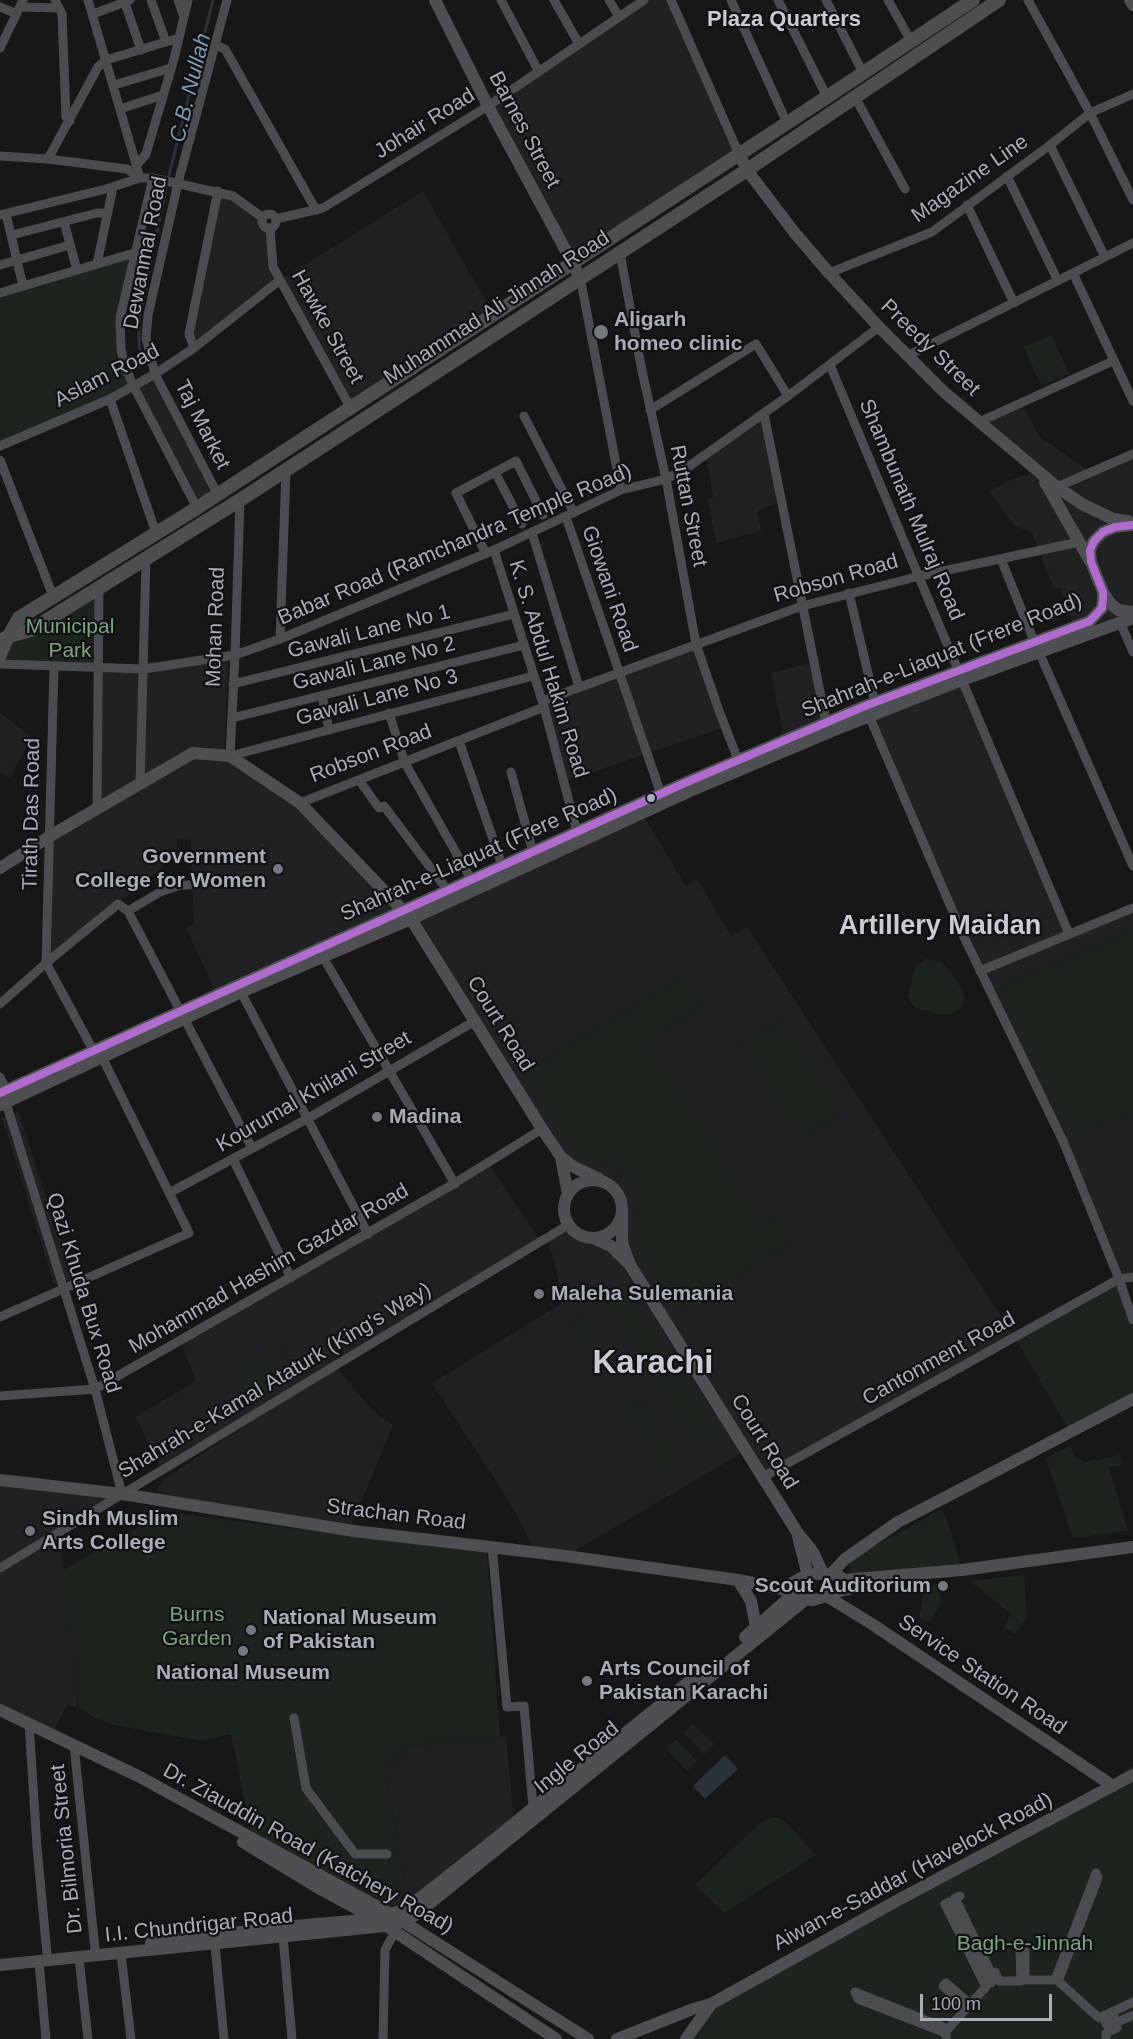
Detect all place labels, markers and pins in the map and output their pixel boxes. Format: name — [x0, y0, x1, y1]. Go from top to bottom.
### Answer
place label: Aligarh homeo clinic — [614, 307, 742, 357]
marker: Aligarh homeo clinic — [592, 323, 610, 341]
unlabelled marker — [645, 792, 657, 804]
place label: Government College for Women — [75, 844, 266, 894]
marker: Government College for Women — [271, 862, 285, 876]
place label: Madina — [389, 1104, 461, 1130]
marker: Madina — [370, 1110, 384, 1124]
place label: Maleha Sulemania — [551, 1281, 733, 1307]
marker: Maleha Sulemania — [532, 1287, 546, 1301]
place label: Sindh Muslim Arts College — [42, 1506, 178, 1556]
marker: Sindh Muslim Arts College — [23, 1524, 37, 1538]
place label: Scout Auditorium — [755, 1573, 931, 1599]
marker: Scout Auditorium — [936, 1579, 950, 1593]
place label: National Museum of Pakistan — [263, 1605, 437, 1655]
marker: National Museum of Pakistan — [244, 1623, 258, 1637]
marker: National Museum — [236, 1644, 250, 1658]
place label: Arts Council of Pakistan Karachi — [599, 1656, 768, 1706]
place label: National Museum — [156, 1660, 330, 1686]
marker: Arts Council of Pakistan Karachi — [580, 1674, 594, 1688]

